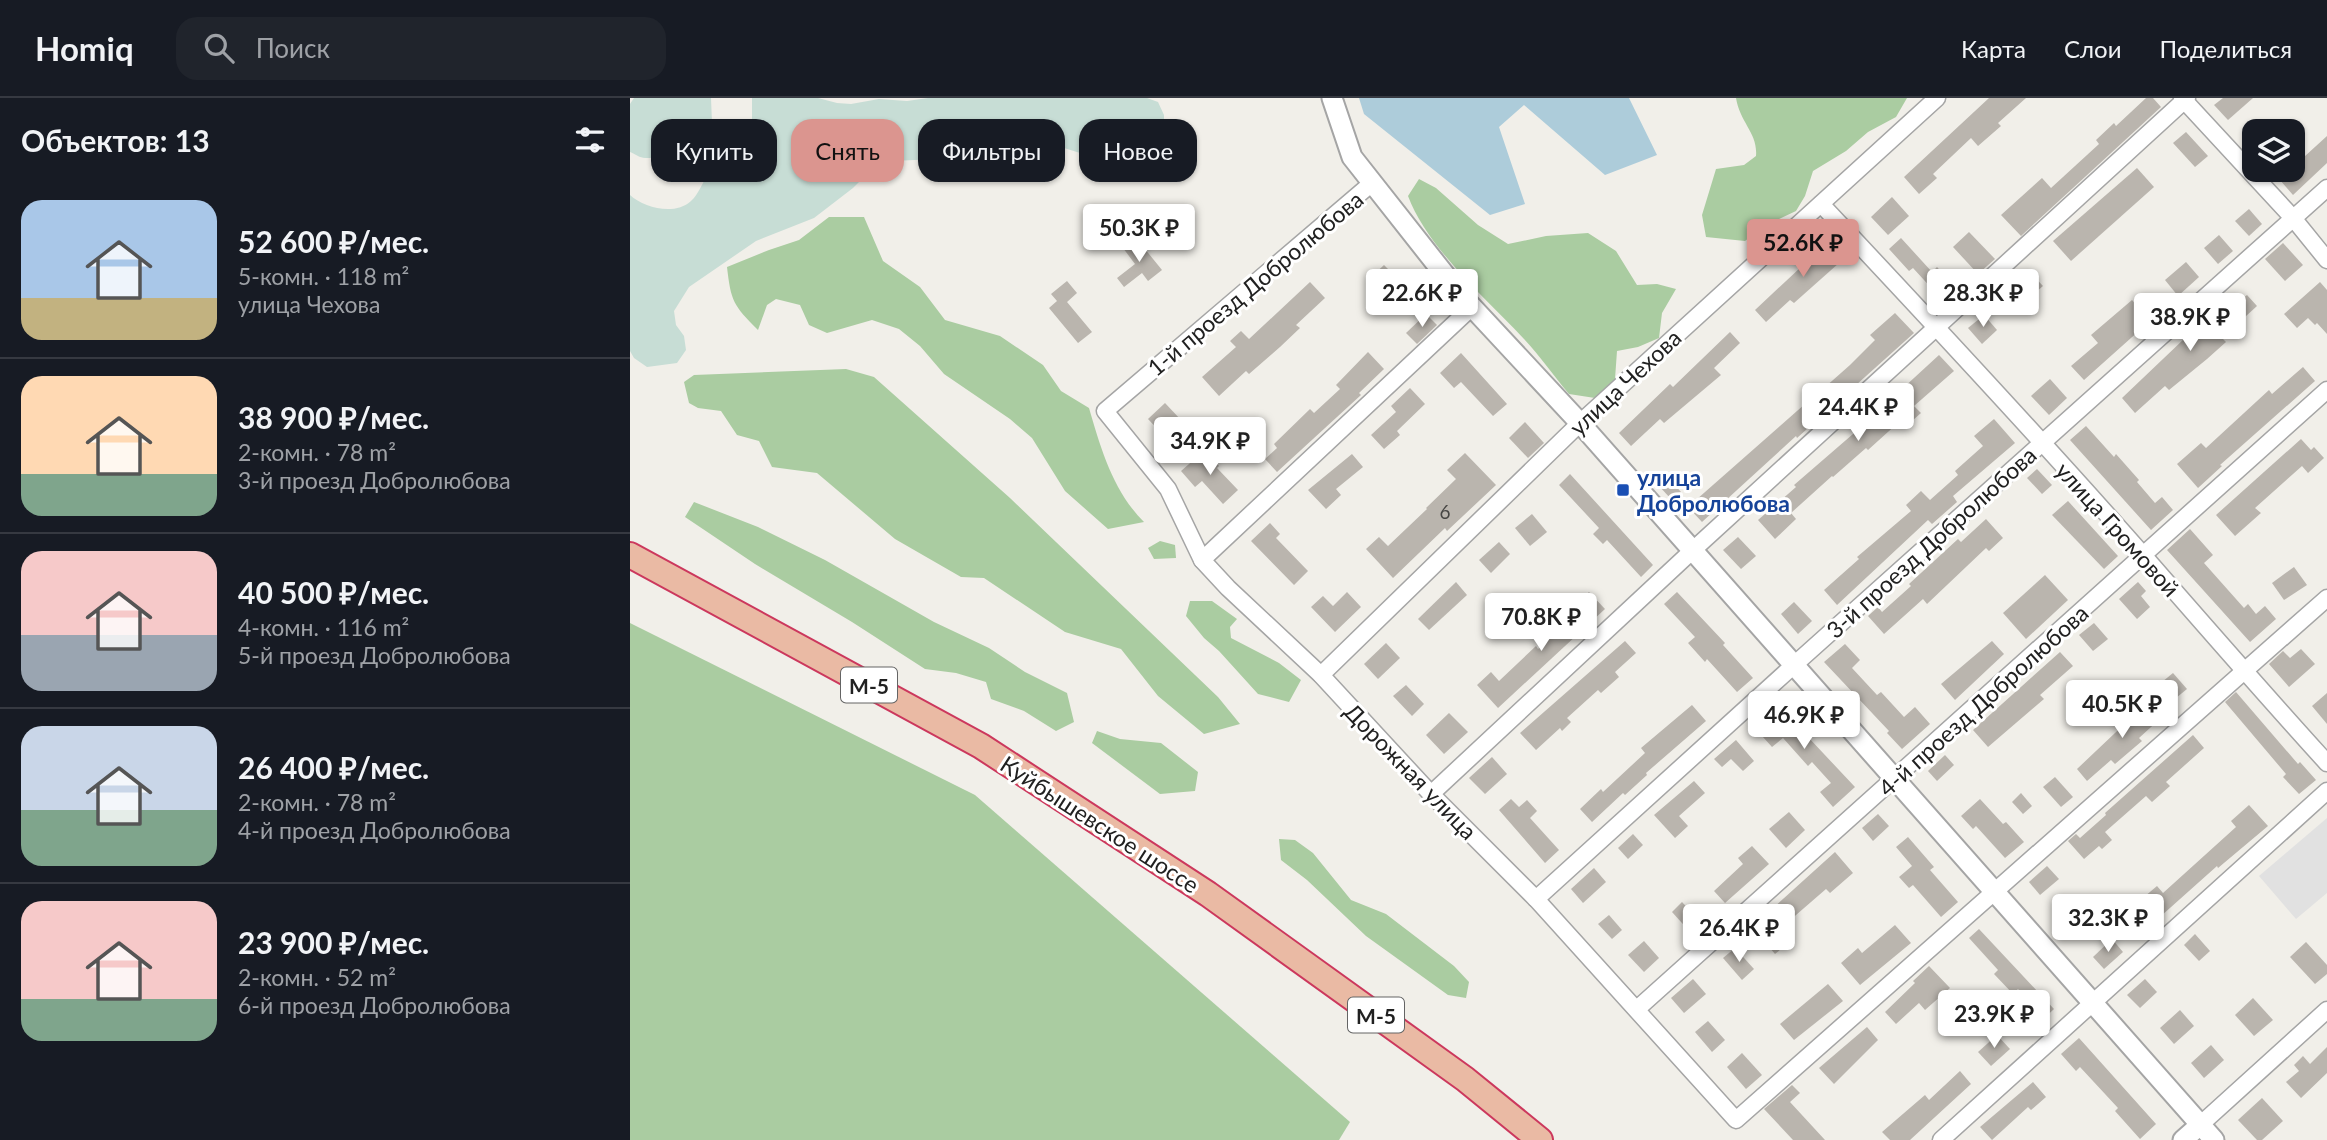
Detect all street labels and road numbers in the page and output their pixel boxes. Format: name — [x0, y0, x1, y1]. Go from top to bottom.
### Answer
street label: 1-й проезд Добролюбова — [1142, 185, 1368, 381]
street label: улица Чехова — [1563, 323, 1687, 441]
street label: 3-й проезд Добролюбова — [1820, 440, 2042, 644]
street label: улица Громовой — [2050, 456, 2186, 602]
street label: 4-й проезд Добролюбова — [1872, 598, 2094, 802]
road number: М-5 — [841, 668, 897, 702]
street label: Дорожная улица — [1339, 697, 1483, 845]
street label: Куйбышевское шоссе — [996, 749, 1204, 899]
road number: М-5 — [1348, 998, 1404, 1032]

